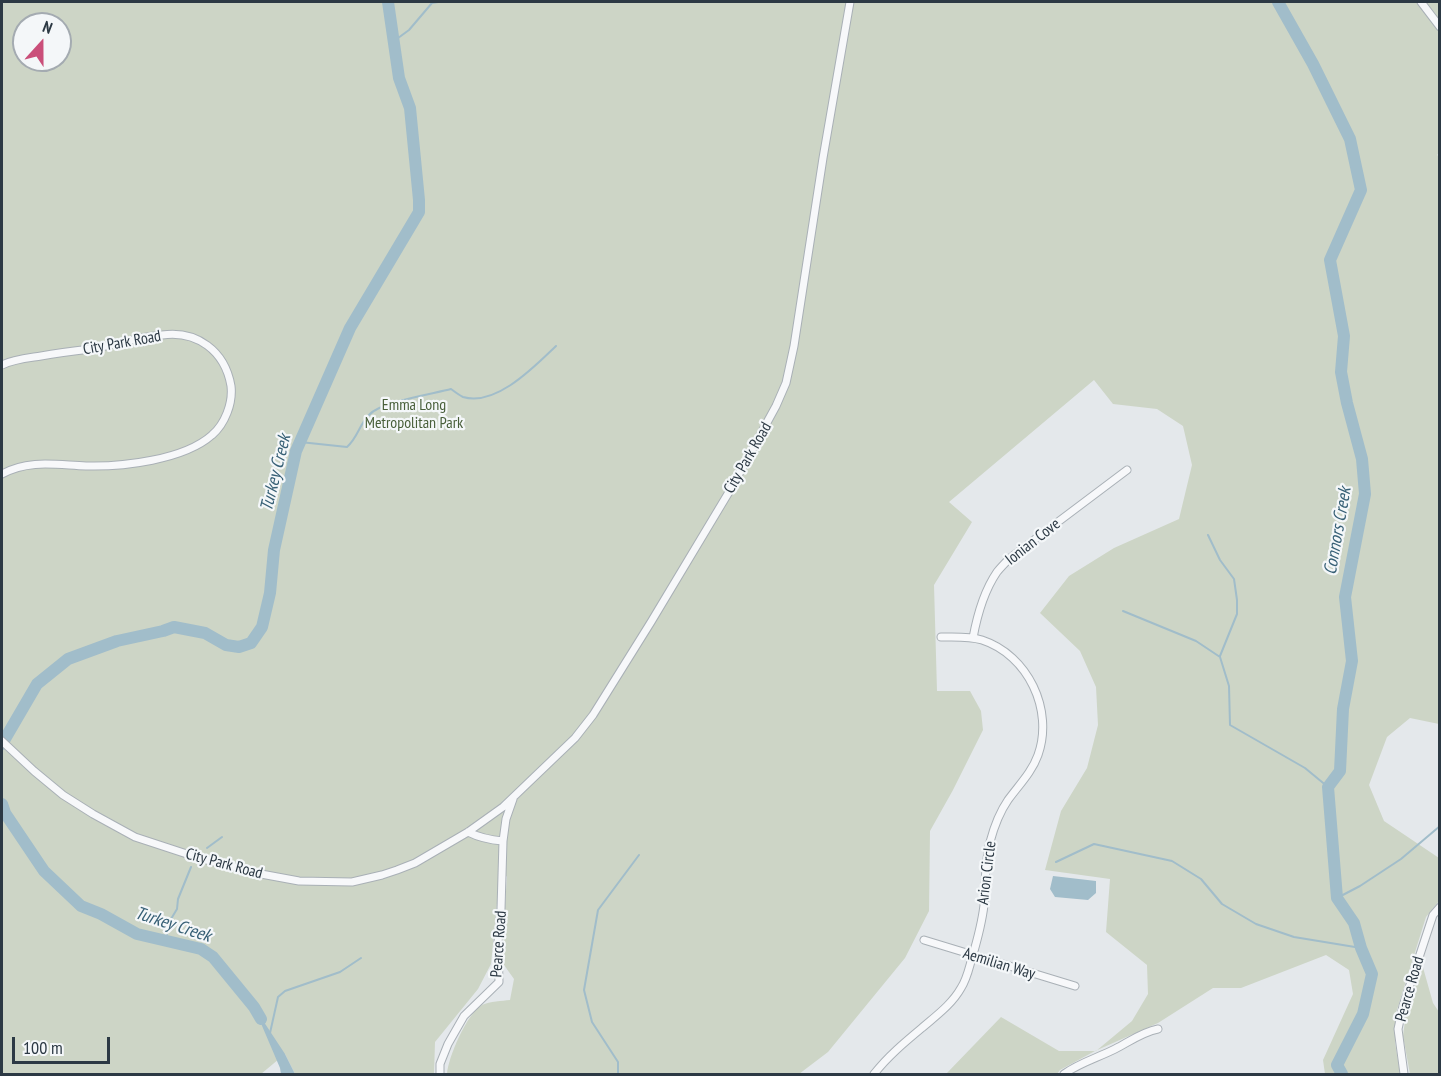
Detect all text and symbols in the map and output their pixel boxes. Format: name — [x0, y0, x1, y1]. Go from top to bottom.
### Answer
north arrow — [12, 12, 72, 72]
text: N — [40, 16, 55, 38]
street label: City Park Road — [81, 327, 163, 359]
park label: Emma Long Metropolitan Park — [365, 395, 463, 433]
street label: City Park Road — [720, 419, 776, 497]
water label: Turkey Creek — [256, 432, 296, 514]
water label: Connors Creek — [1320, 486, 1356, 576]
street label: Ionian Cove — [1002, 515, 1064, 569]
street label: Arion Circle — [974, 840, 1000, 906]
street label: City Park Road — [183, 845, 265, 883]
water label: Turkey Creek — [132, 903, 214, 947]
street label: Pearce Road — [487, 910, 511, 978]
street label: Aemilian Way — [961, 944, 1037, 984]
street label: Pearce Road — [1392, 954, 1428, 1024]
scale bar — [15, 1025, 112, 1063]
text: 100 m — [23, 1036, 63, 1059]

